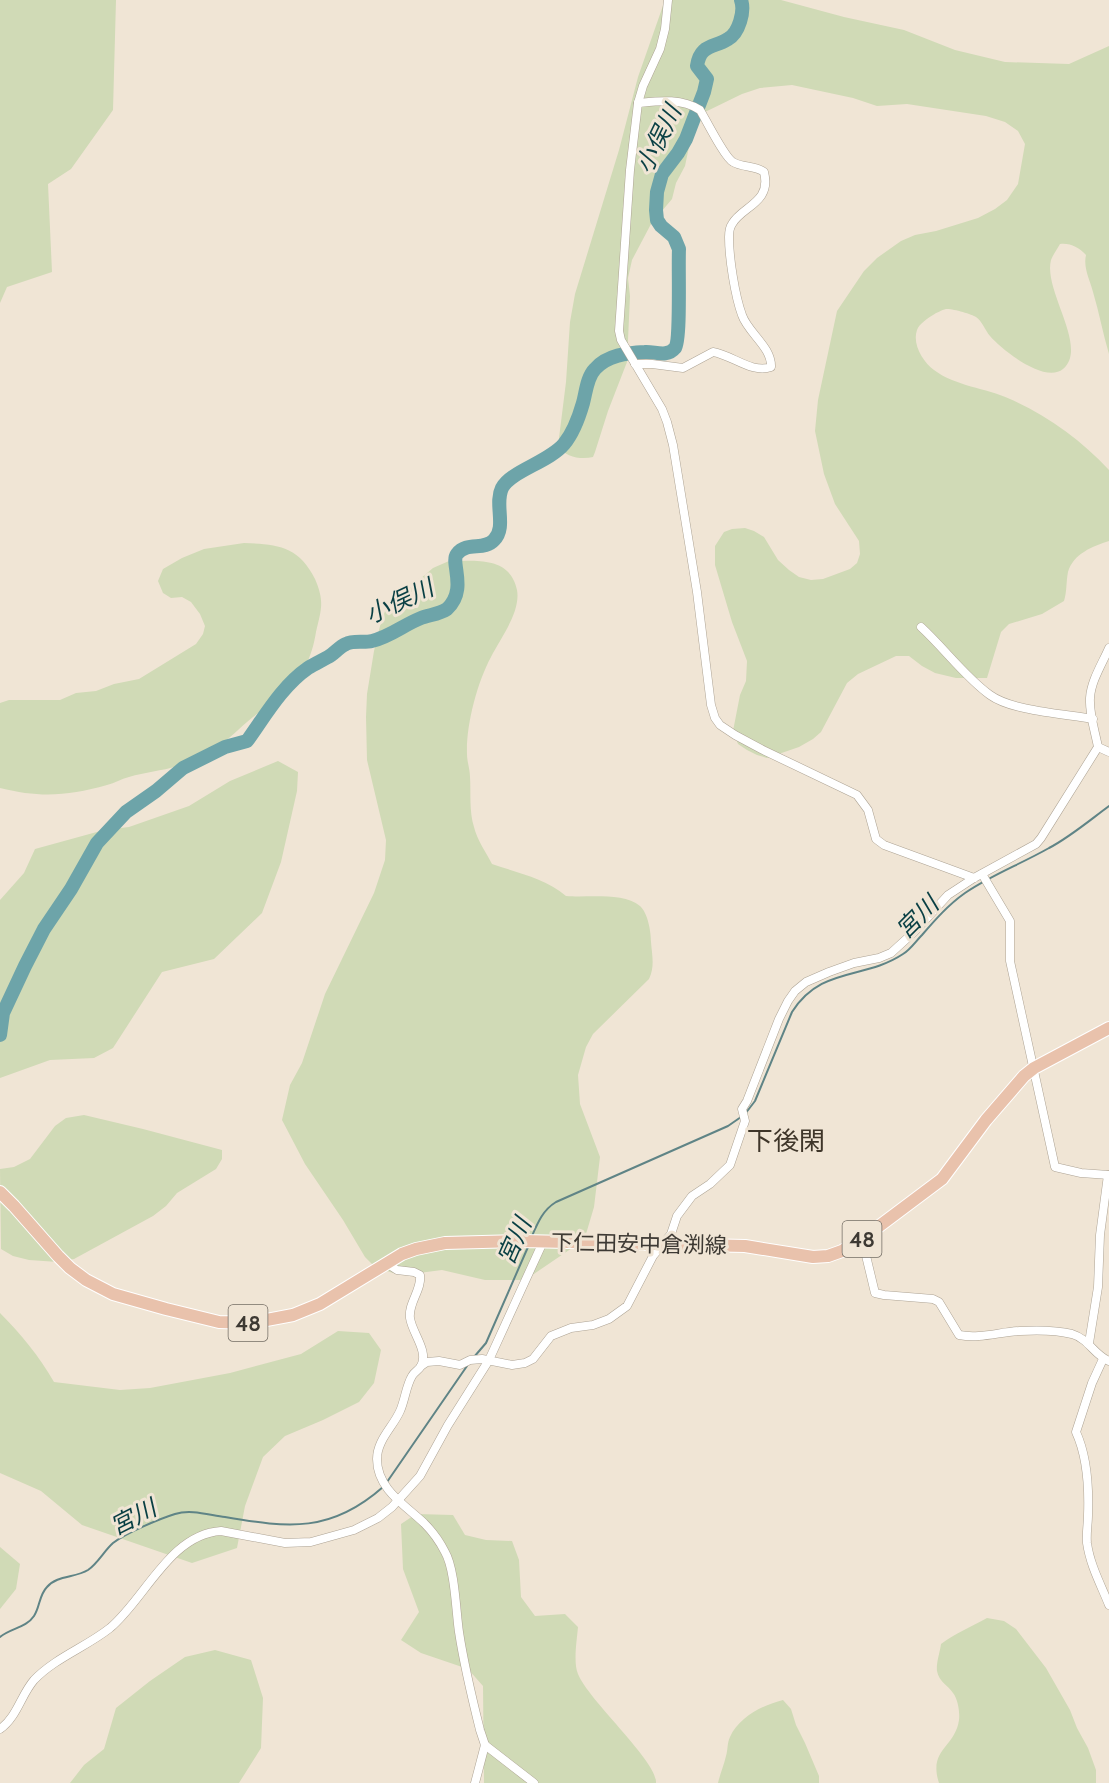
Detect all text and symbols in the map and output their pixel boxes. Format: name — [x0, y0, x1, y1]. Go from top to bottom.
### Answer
water label: 小俣川 — [629, 98, 688, 178]
water label: 小俣川 — [360, 571, 440, 629]
water label: 宮川 — [890, 888, 946, 944]
district label: 下後閑 — [747, 1125, 825, 1157]
water label: 宮川 — [491, 1210, 538, 1269]
road number: 48 — [842, 1221, 882, 1257]
street label: 下仁田安中倉渕線 — [551, 1229, 727, 1259]
road number: 48 — [228, 1305, 268, 1341]
water label: 宮川 — [105, 1492, 164, 1541]

